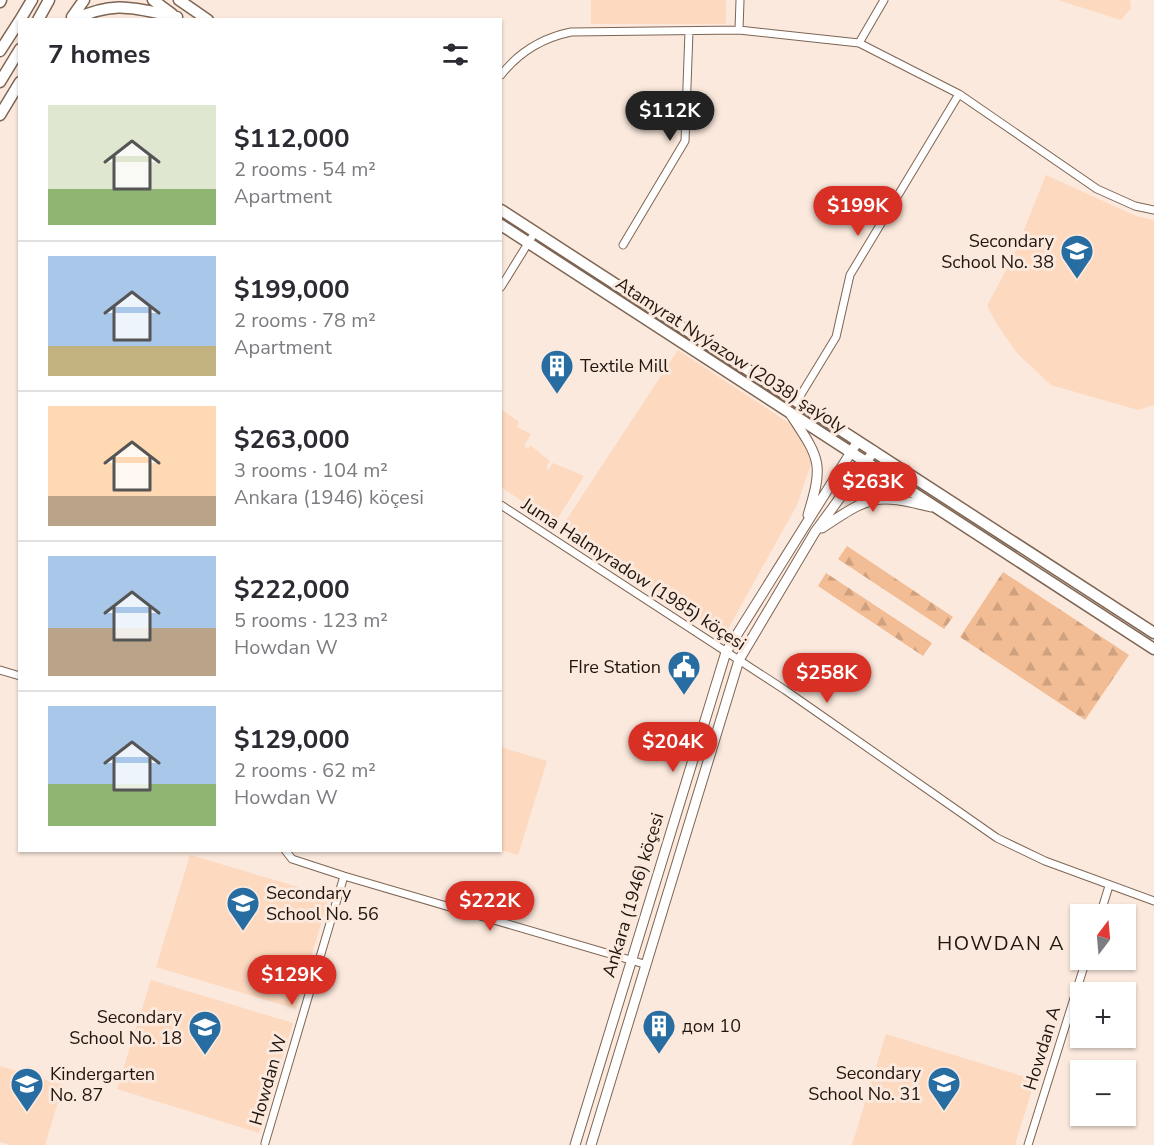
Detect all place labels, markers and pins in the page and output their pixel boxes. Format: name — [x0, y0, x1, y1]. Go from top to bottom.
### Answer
pin: $112K — [628, 91, 712, 142]
pin: $199K — [816, 186, 900, 237]
place label: Secondary School No. 38 — [941, 229, 1055, 274]
school or university icon: Secondary School No. 38 — [1059, 233, 1095, 280]
building icon: Textile Mill — [539, 348, 575, 395]
place label: Textile Mill — [580, 354, 669, 378]
pin: $263K — [831, 462, 915, 513]
public building icon: FIre Station — [666, 649, 702, 696]
pin: $258K — [785, 653, 869, 704]
place label: FIre Station — [568, 655, 661, 679]
pin: $204K — [631, 722, 715, 773]
place label: Secondary School No. 56 — [266, 881, 379, 926]
pin: $222K — [448, 881, 532, 932]
school or university icon: Secondary School No. 56 — [225, 885, 261, 932]
pin: $129K — [250, 955, 334, 1006]
place label: Secondary School No. 18 — [69, 1005, 183, 1050]
building icon: дом 10 — [641, 1008, 677, 1055]
school or university icon: Secondary School No. 18 — [187, 1009, 223, 1056]
place label: дом 10 — [682, 1014, 741, 1038]
place label: Secondary School No. 31 — [808, 1061, 922, 1106]
place label: Kindergarten No. 87 — [50, 1062, 155, 1107]
school or university icon: Secondary School No. 31 — [926, 1065, 962, 1112]
school or university icon: Kindergarten No. 87 — [9, 1066, 45, 1113]

